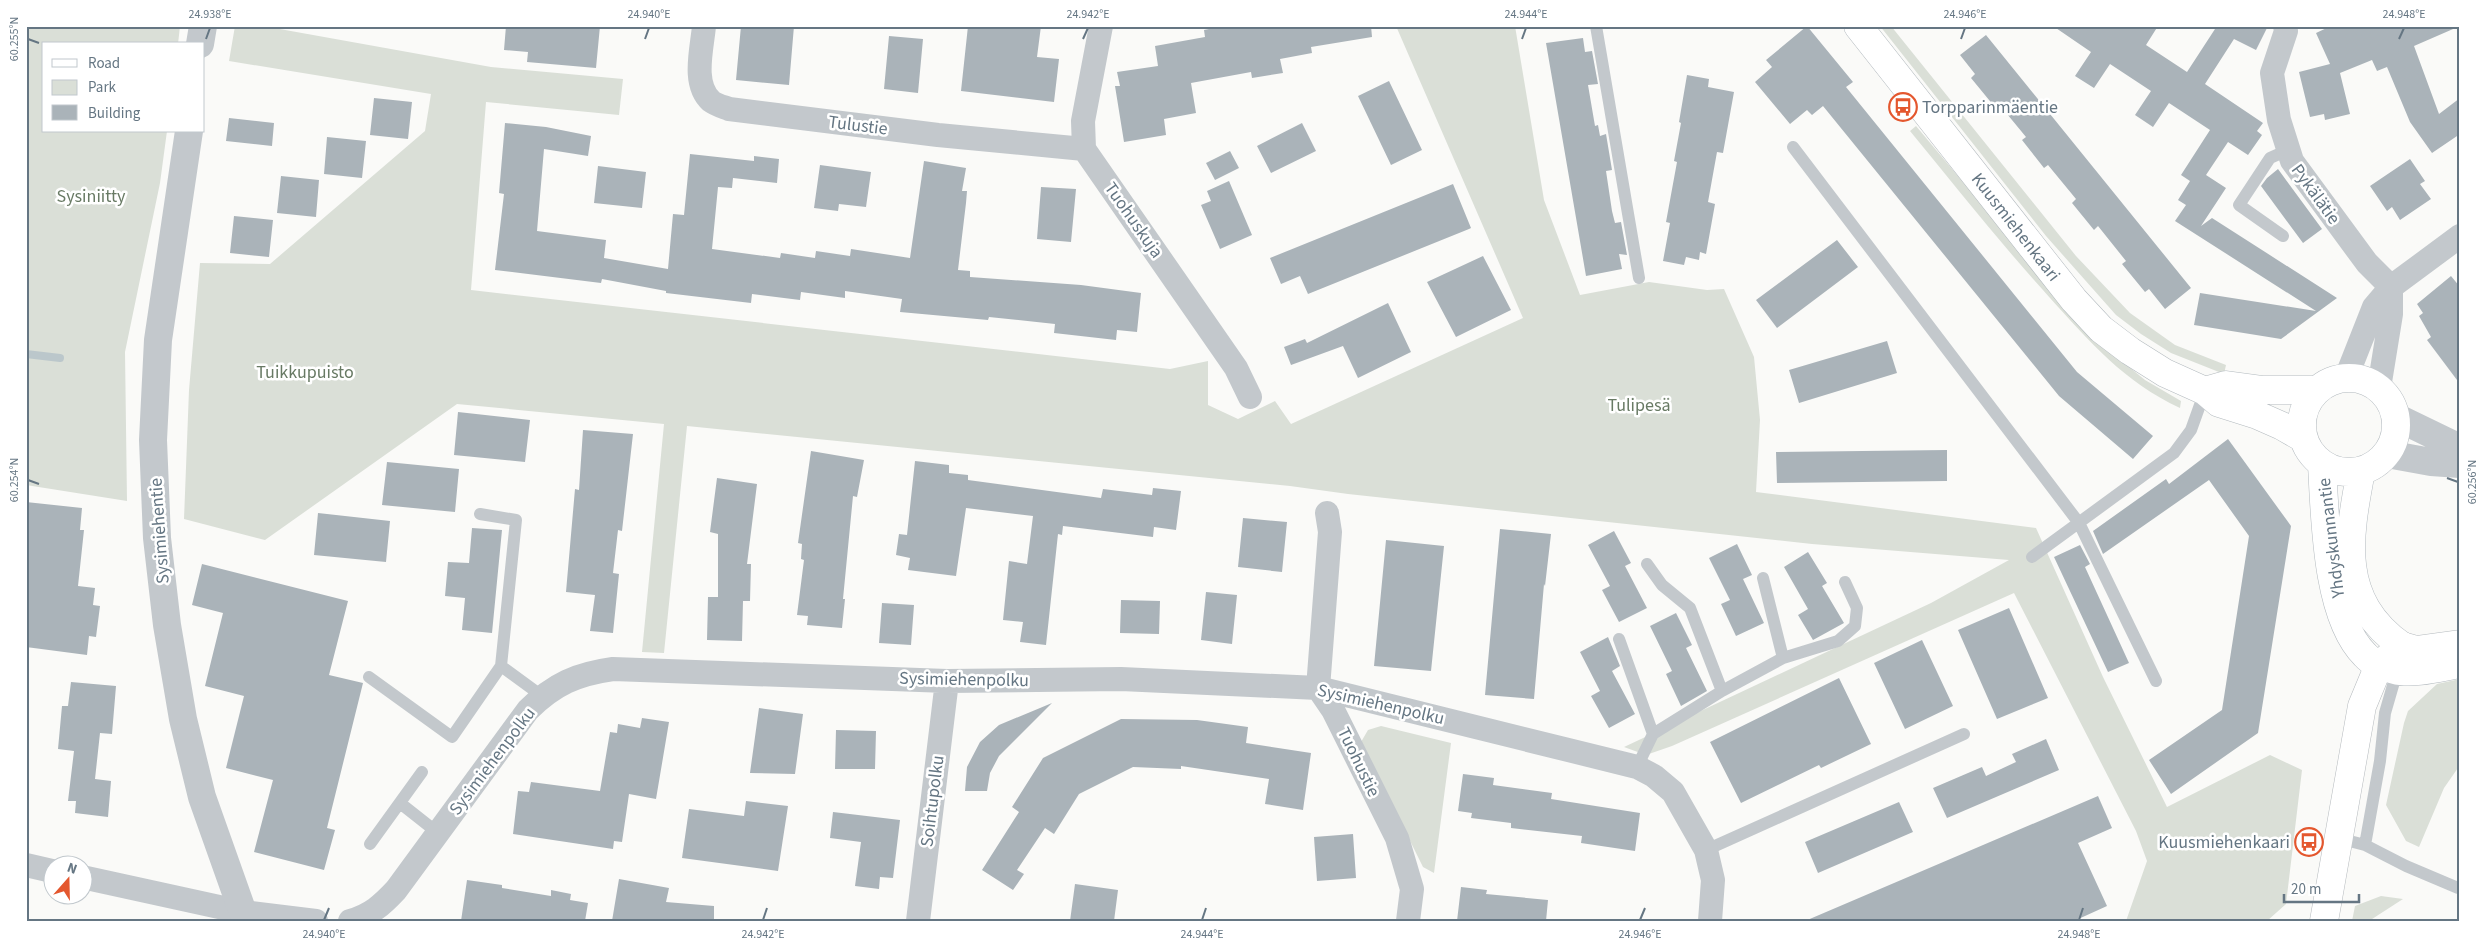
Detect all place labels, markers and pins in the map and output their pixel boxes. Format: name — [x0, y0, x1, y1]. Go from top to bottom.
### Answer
bus stop icon: Torpparinmäentie — [1888, 92, 1918, 122]
place label: Torpparinmäentie — [1922, 95, 2058, 120]
bus stop icon: Kuusmiehenkaari — [2294, 827, 2324, 857]
place label: Kuusmiehenkaari — [2158, 830, 2290, 855]

